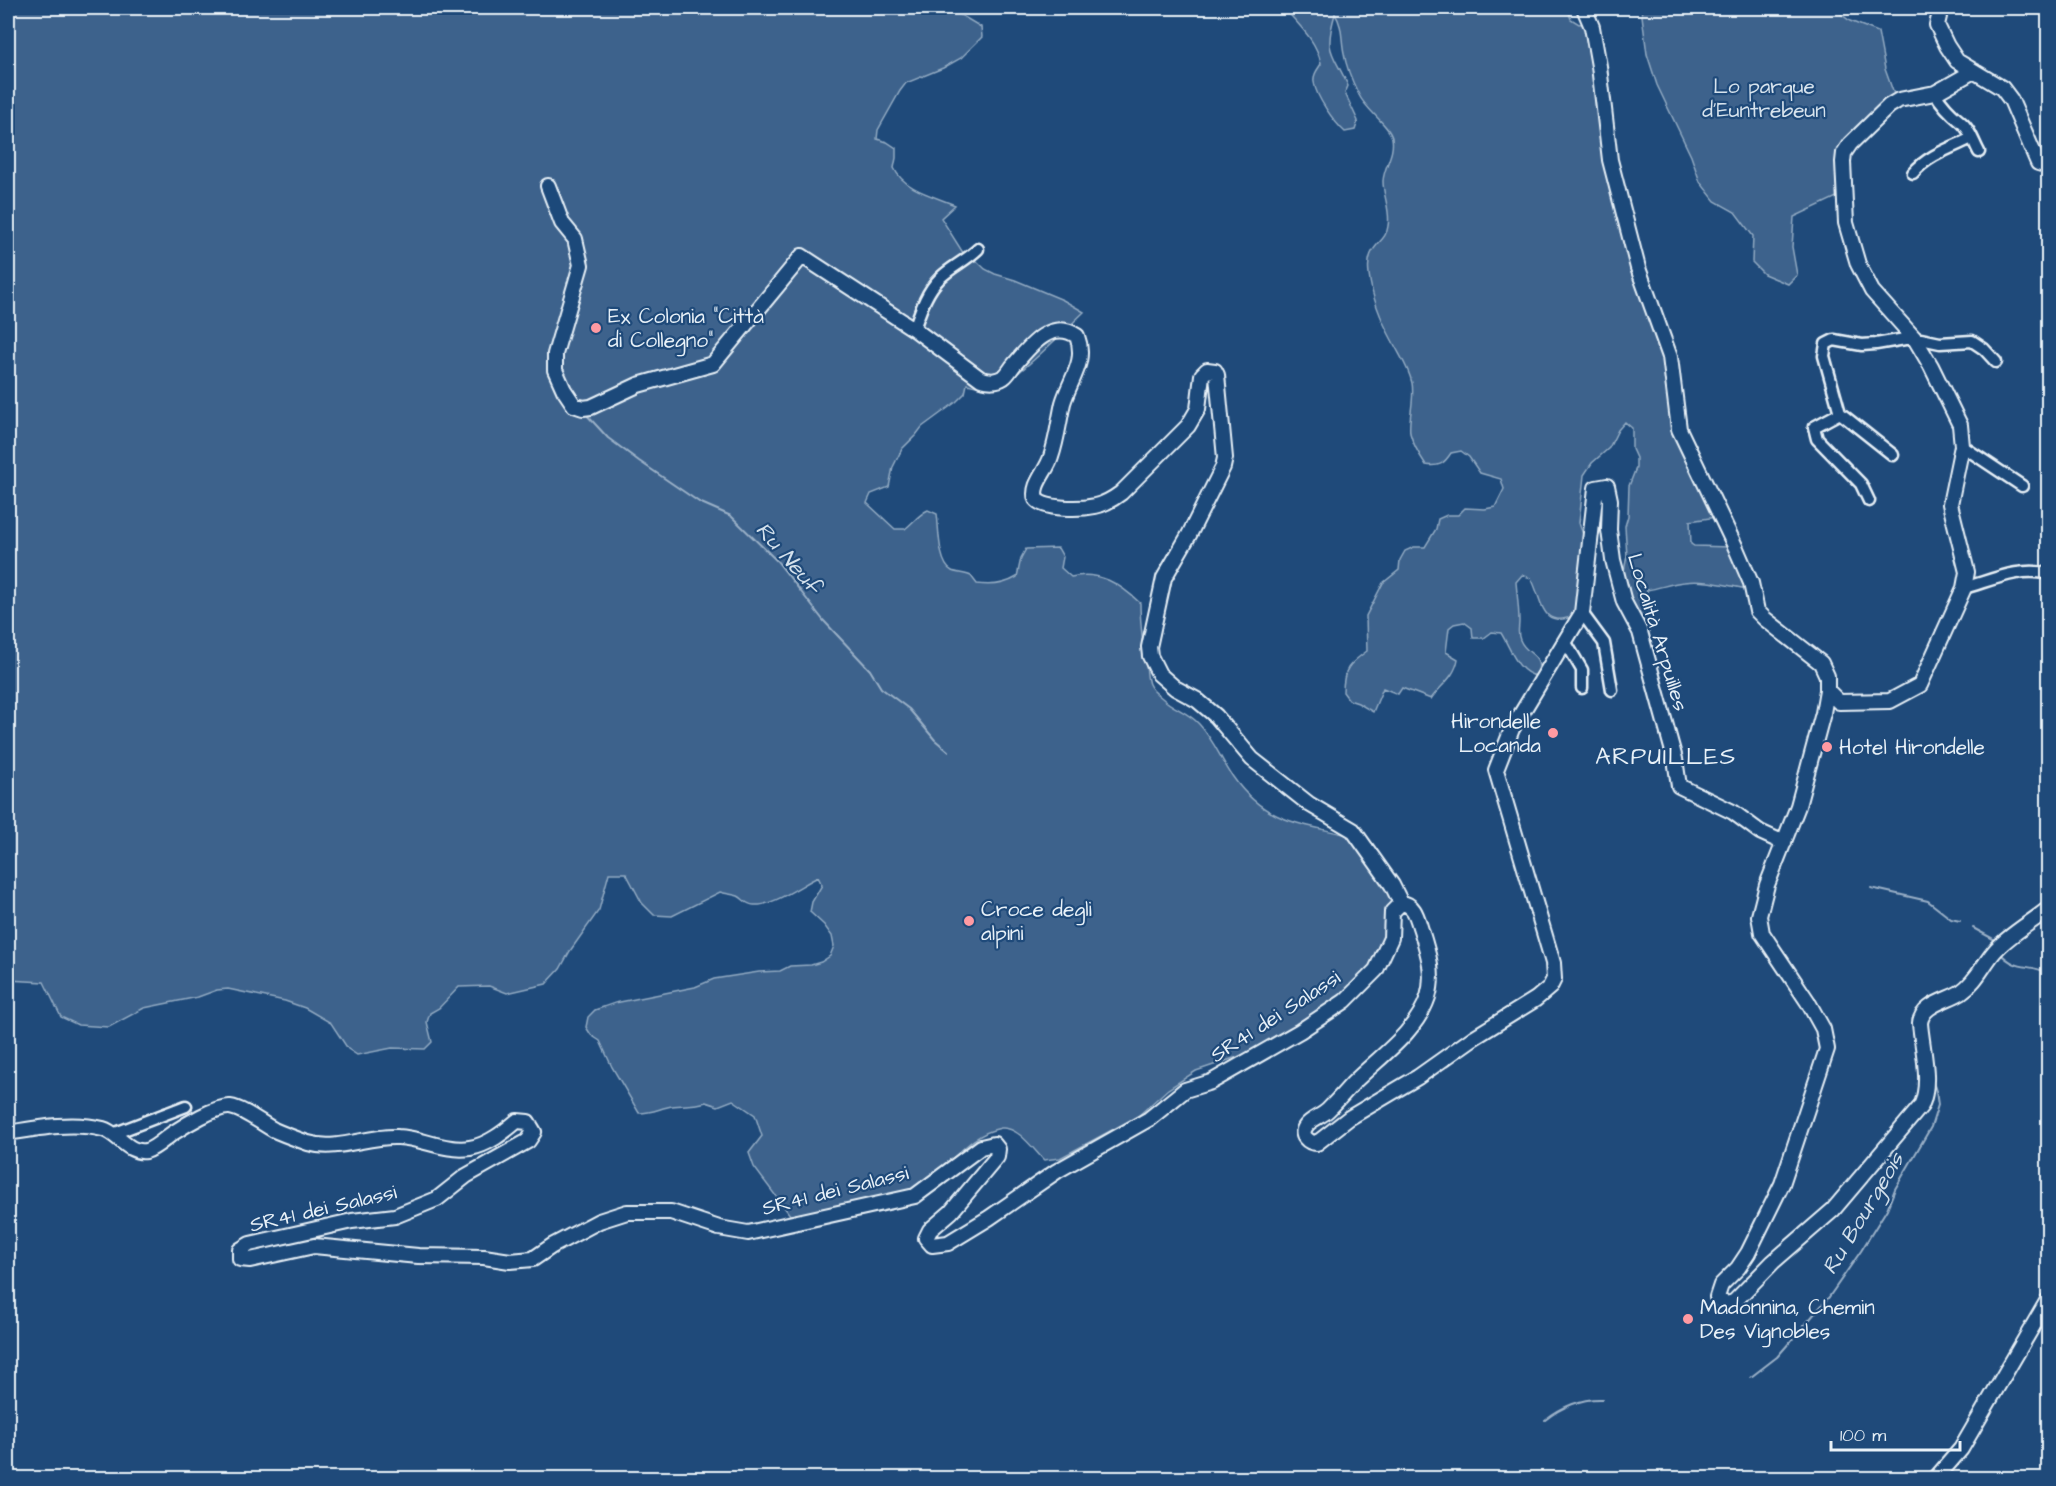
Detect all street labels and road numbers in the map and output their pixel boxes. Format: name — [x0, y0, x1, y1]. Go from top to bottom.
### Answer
street label: Località Arpuilles — [1619, 550, 1695, 715]
street label: SR41 dei Salassi — [1204, 963, 1346, 1069]
street label: SR41 dei Salassi — [759, 1158, 911, 1223]
street label: SR41 dei Salassi — [247, 1177, 399, 1239]

